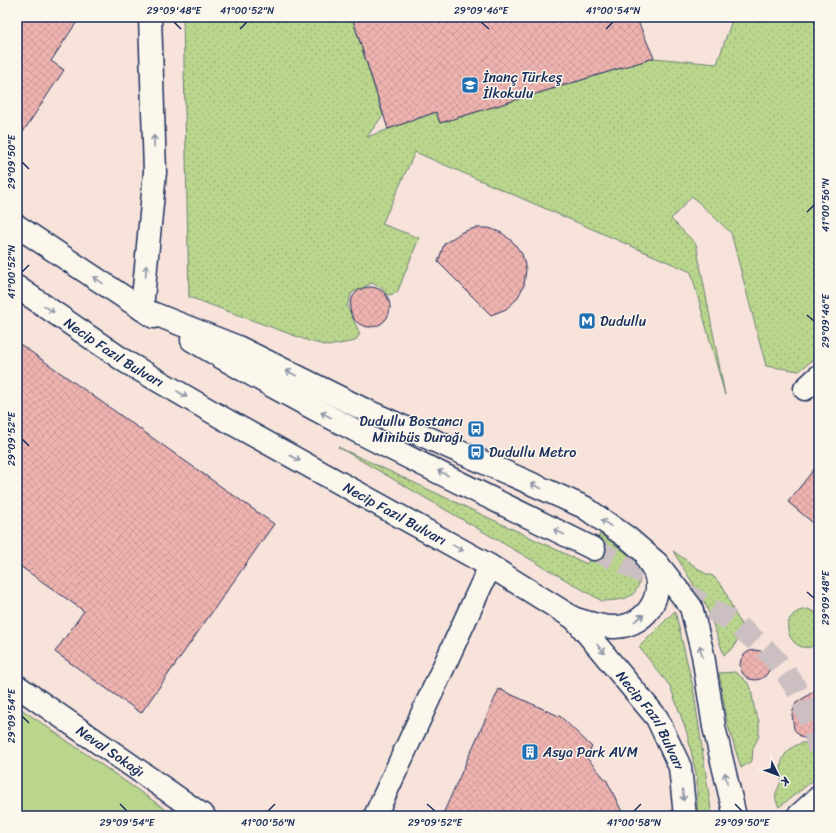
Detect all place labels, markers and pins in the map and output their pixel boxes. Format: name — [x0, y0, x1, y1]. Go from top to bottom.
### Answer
place label: İnanç Türkeş İlkokulu — [482, 65, 563, 106]
school or university icon: İnanç Türkeş İlkokulu — [460, 75, 480, 95]
place label: Dudullu — [600, 309, 647, 334]
metro station icon: Dudullu — [577, 311, 597, 331]
place label: Dudullu Bostancı Minibüs Durağı — [359, 409, 463, 450]
bus stop icon: Dudullu Bostancı Minibüs Durağı — [466, 419, 486, 439]
place label: Dudullu Metro — [489, 440, 576, 465]
bus stop icon: Dudullu Metro — [466, 442, 486, 462]
place label: Asya Park AVM — [542, 740, 638, 765]
building icon: Asya Park AVM — [520, 742, 540, 762]

